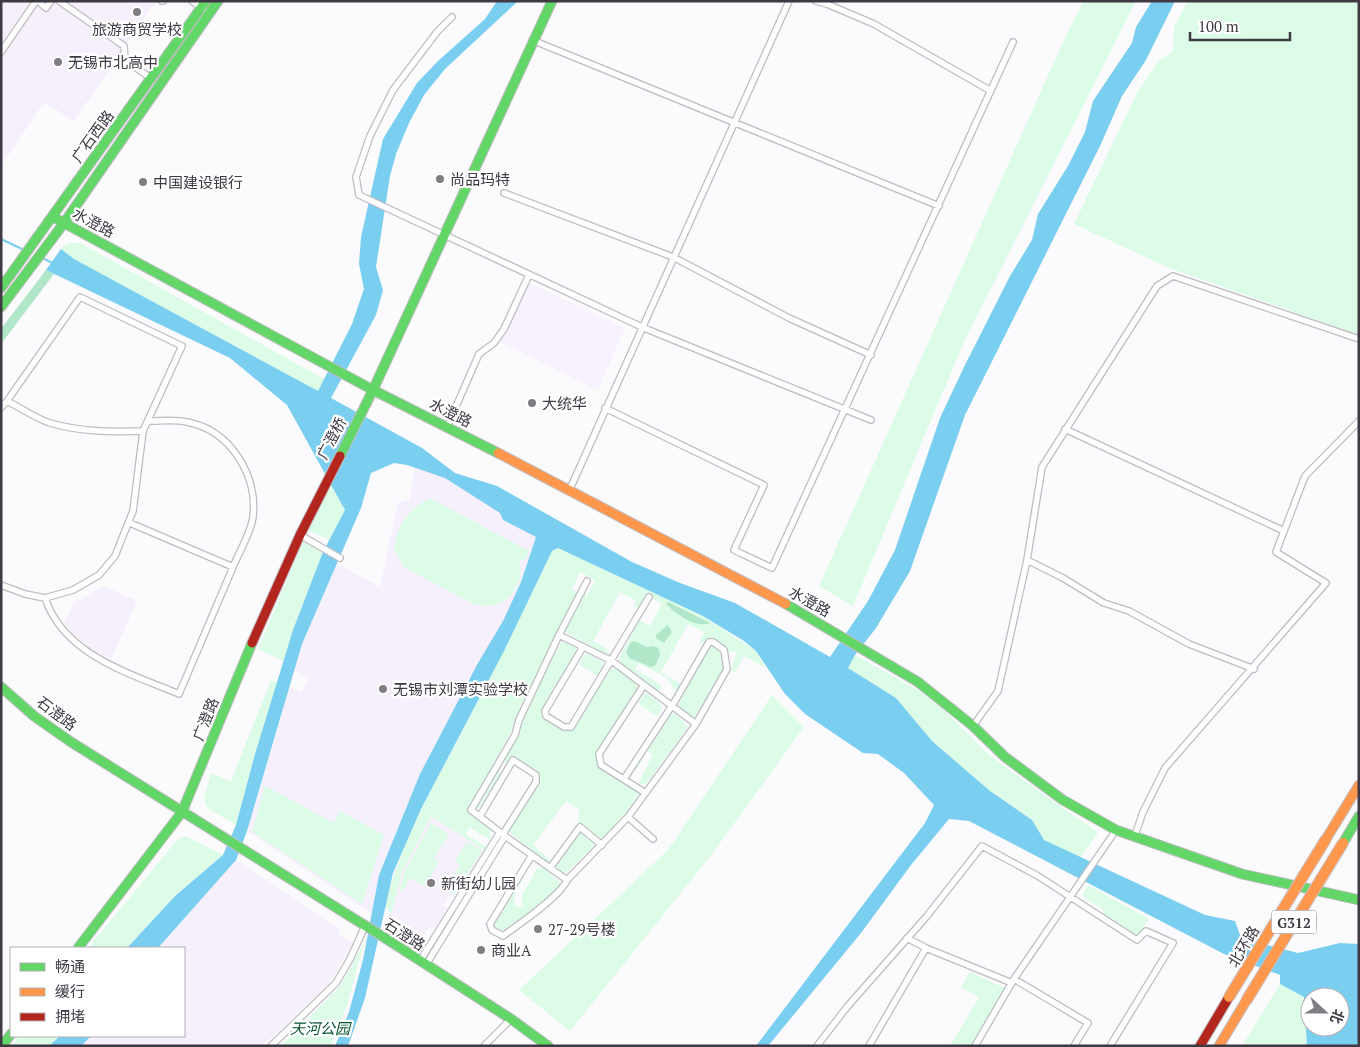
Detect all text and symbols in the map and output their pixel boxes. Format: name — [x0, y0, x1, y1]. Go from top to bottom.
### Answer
marker: 旅游商贸学校 — [131, 6, 143, 18]
scale bar — [1190, 10, 1290, 42]
text: 100 m — [1198, 16, 1239, 36]
place label: 旅游商贸学校 — [92, 19, 182, 39]
place label: 无锡市北高中 — [68, 52, 158, 72]
marker: 无锡市北高中 — [52, 56, 64, 68]
street label: 广石西路 — [66, 106, 118, 166]
place label: 尚品玛特 — [450, 169, 510, 189]
place label: 中国建设银行 — [153, 172, 243, 192]
marker: 尚品玛特 — [434, 173, 446, 185]
marker: 中国建设银行 — [137, 176, 149, 188]
street label: 水澄路 — [69, 203, 119, 241]
street label: 水澄路 — [426, 393, 476, 431]
place label: 大统华 — [542, 393, 587, 413]
marker: 大统华 — [526, 397, 538, 409]
street label: 广澄桥 — [312, 413, 350, 463]
street label: 水澄路 — [785, 581, 835, 621]
place label: 无锡市刘潭实验学校 — [393, 679, 528, 699]
marker: 无锡市刘潭实验学校 — [377, 683, 389, 695]
street label: 石澄路 — [33, 691, 81, 735]
street label: 广澄路 — [187, 694, 223, 744]
place label: 新街幼儿园 — [441, 873, 516, 893]
marker: 新街幼儿园 — [425, 877, 437, 889]
road number: G312 — [1272, 910, 1316, 934]
street label: 石澄路 — [381, 913, 429, 955]
place label: 27-29号楼 — [548, 919, 616, 939]
street label: 北环路 — [1223, 922, 1263, 970]
marker: 27-29号楼 — [532, 923, 544, 935]
place label: 商业A — [491, 940, 532, 960]
marker: 商业A — [475, 944, 487, 956]
legend — [10, 947, 185, 1037]
text: 畅通 — [55, 956, 85, 976]
text: 缓行 — [55, 981, 85, 1001]
north arrow — [1300, 987, 1350, 1037]
text: 拥堵 — [55, 1006, 85, 1026]
text: 北 — [1326, 1007, 1349, 1027]
park label: 天河公园 — [290, 1018, 352, 1038]

